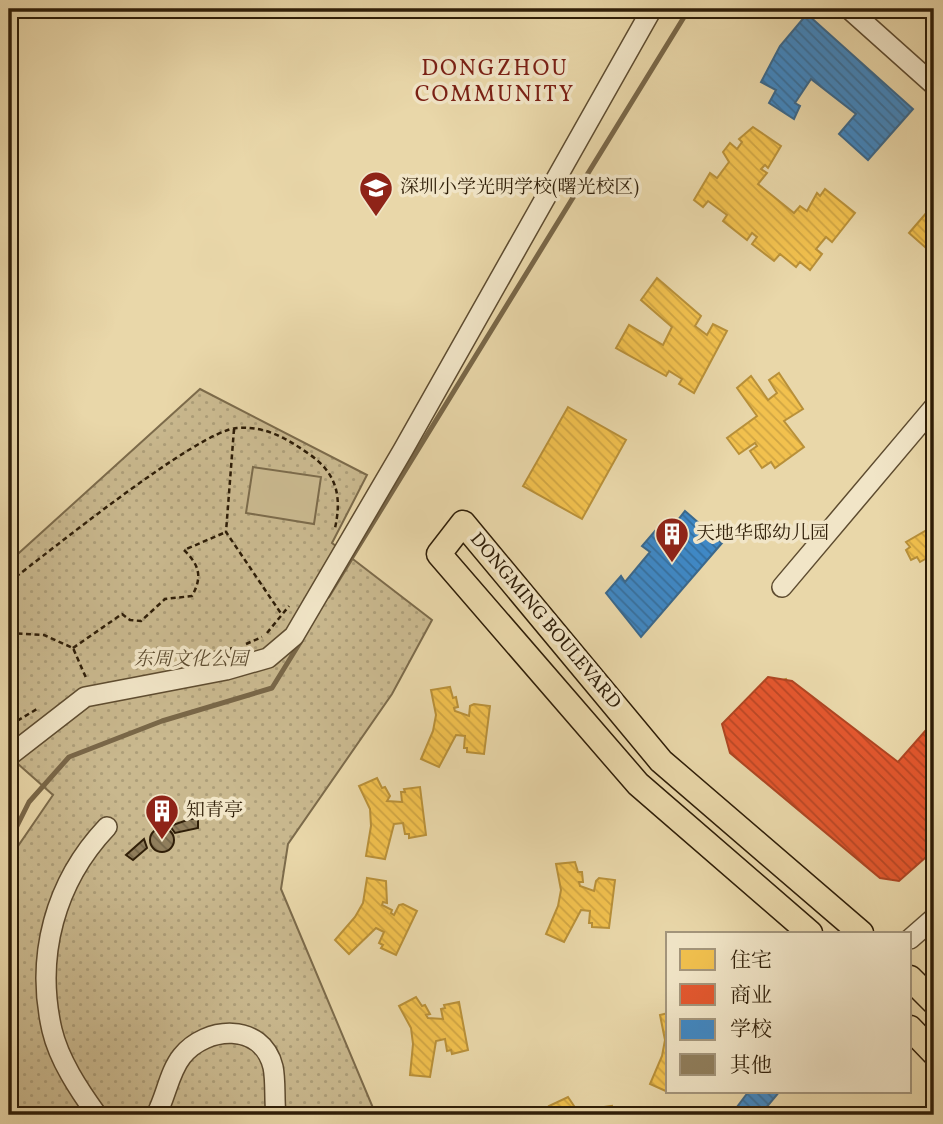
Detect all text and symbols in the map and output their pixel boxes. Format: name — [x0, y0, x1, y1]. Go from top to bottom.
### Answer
district label: DONGZHOU COMMUNITY — [415, 53, 575, 111]
school or university icon: 深圳小学光明学校(曙光校区) — [357, 169, 395, 218]
place label: 深圳小学光明学校(曙光校区) — [400, 175, 639, 201]
building icon: 天地华邸幼儿园 — [653, 515, 691, 564]
place label: 天地华邸幼儿园 — [696, 521, 829, 547]
street label: DONGMING BOULEVARD — [463, 527, 627, 715]
park label: 东周文化公园 — [134, 647, 251, 673]
building icon: 知青亭 — [143, 792, 181, 841]
place label: 知青亭 — [186, 798, 243, 824]
legend — [666, 932, 912, 1092]
text: 住宅 — [730, 947, 772, 976]
text: 商业 — [730, 982, 772, 1011]
text: 学校 — [730, 1016, 772, 1045]
text: 其他 — [730, 1052, 772, 1081]

